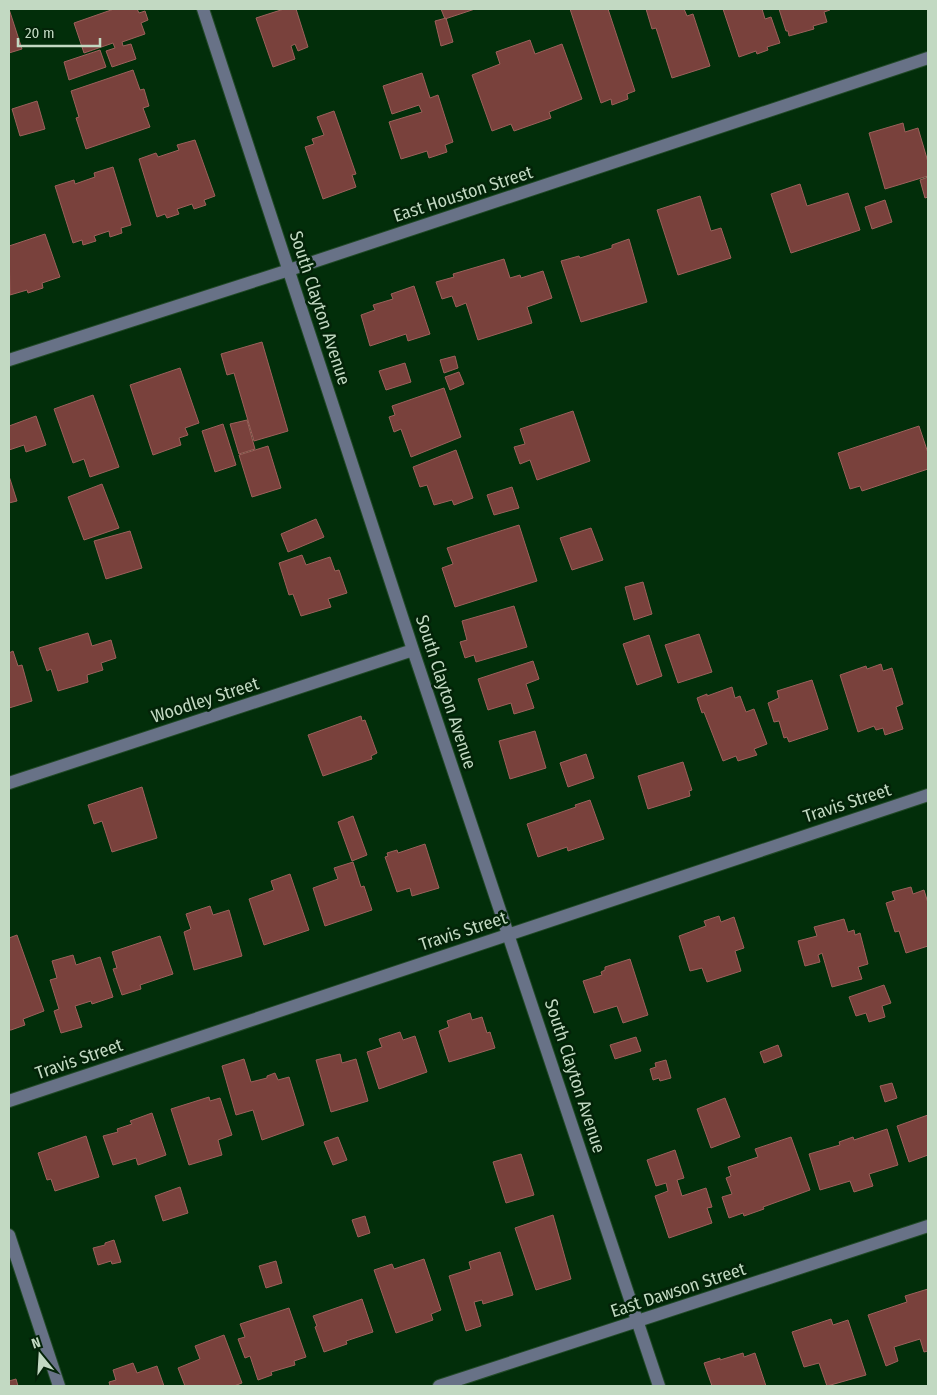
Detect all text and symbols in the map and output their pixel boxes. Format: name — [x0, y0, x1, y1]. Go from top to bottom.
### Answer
scale bar — [18, 15, 100, 47]
text: 20 m — [25, 24, 55, 42]
street label: East Houston Street — [391, 161, 536, 227]
street label: South Clayton Avenue — [285, 228, 355, 388]
street label: South Clayton Avenue — [411, 612, 481, 772]
street label: Woodley Street — [148, 672, 262, 728]
street label: Travis Street — [800, 778, 894, 827]
street label: Travis Street — [416, 906, 510, 955]
street label: South Clayton Avenue — [540, 996, 610, 1156]
street label: Travis Street — [32, 1034, 126, 1084]
street label: East Dawson Street — [608, 1258, 748, 1322]
north arrow — [15, 1330, 65, 1380]
text: N — [30, 1334, 43, 1352]

